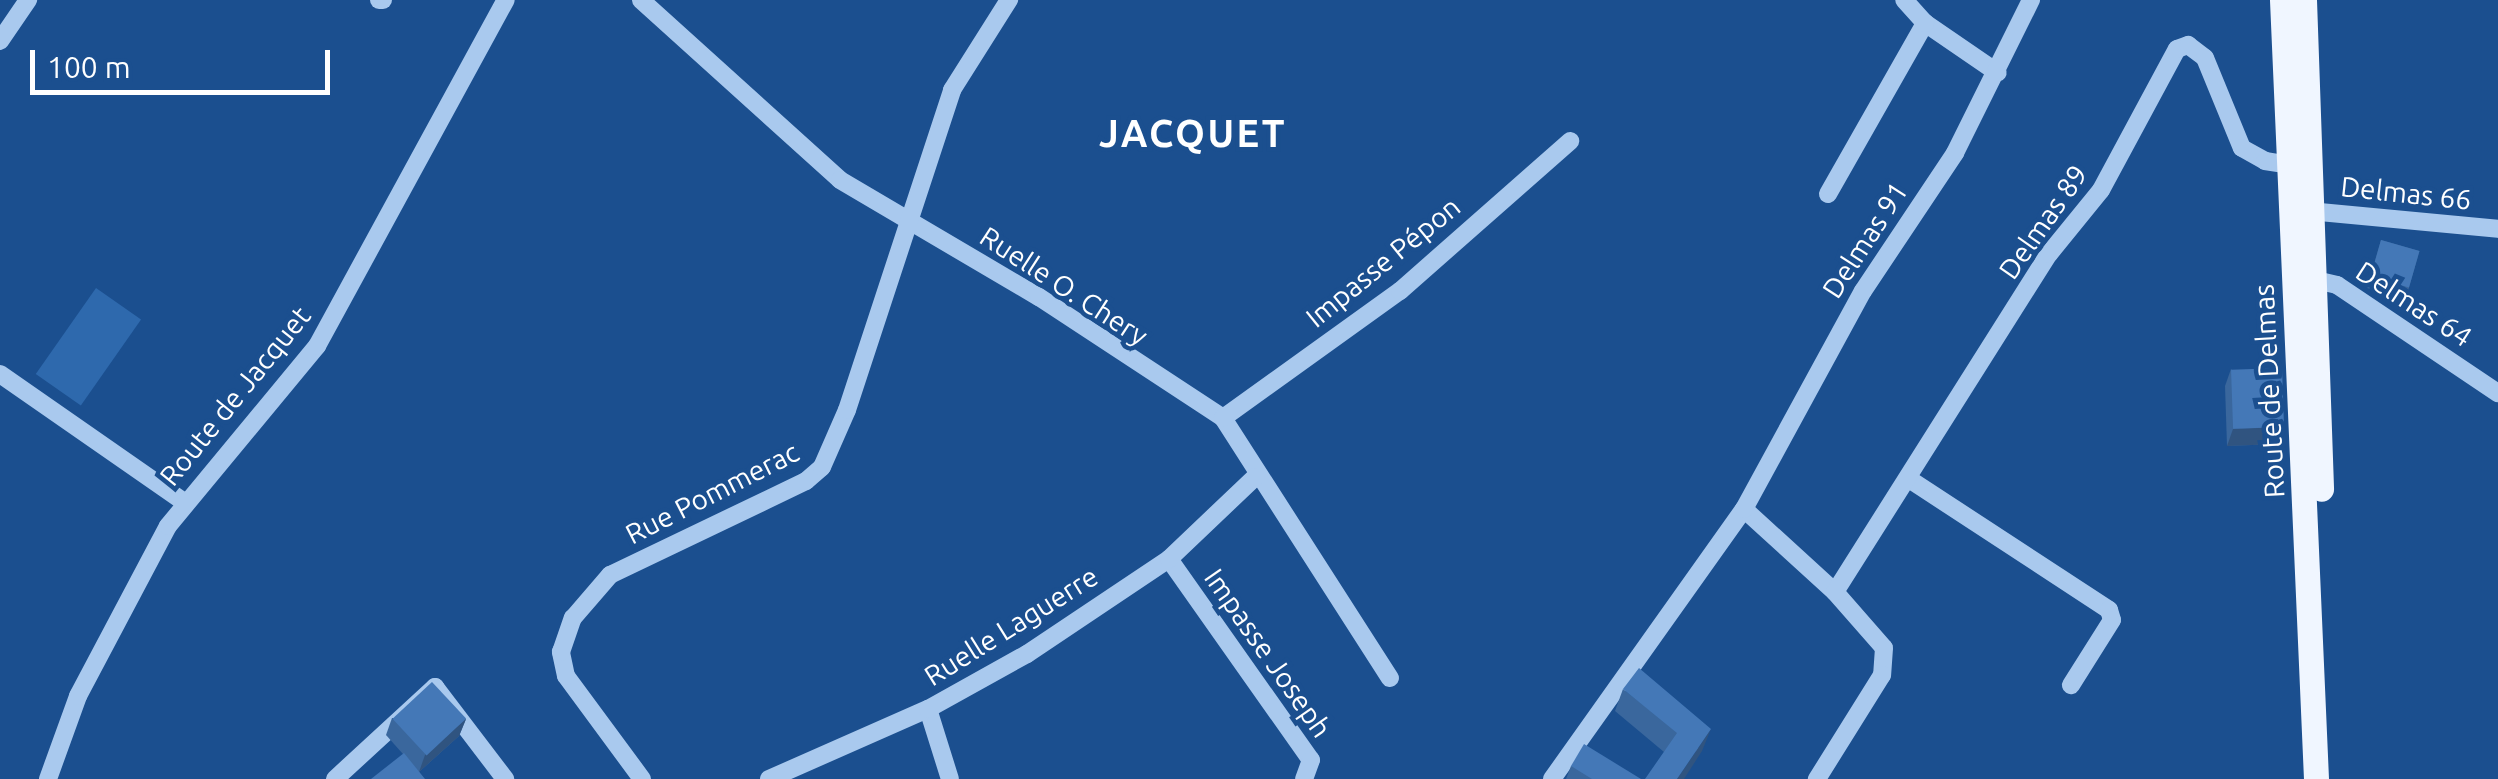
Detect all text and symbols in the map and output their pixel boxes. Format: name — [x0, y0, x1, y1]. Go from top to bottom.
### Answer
scale bar — [35, 30, 335, 92]
text: 100 m — [47, 50, 131, 84]
district label: JACQUET — [1099, 111, 1287, 157]
street label: Delmas 89 — [1992, 159, 2094, 285]
street label: Delmas 66 — [2339, 169, 2473, 217]
street label: Delmas 91 — [1815, 176, 1915, 304]
street label: Impasse Pépon — [1299, 190, 1467, 334]
street label: Ruelle O. Chery — [974, 219, 1154, 353]
street label: Delmas 64 — [2350, 254, 2478, 354]
street label: Route de Delmas — [2247, 283, 2291, 499]
street label: Route de Jacquet — [152, 300, 318, 492]
street label: Rue Pommerac — [620, 435, 804, 551]
street label: Ruelle Laguerre — [918, 559, 1104, 693]
street label: Impasse Joseph — [1197, 562, 1339, 744]

